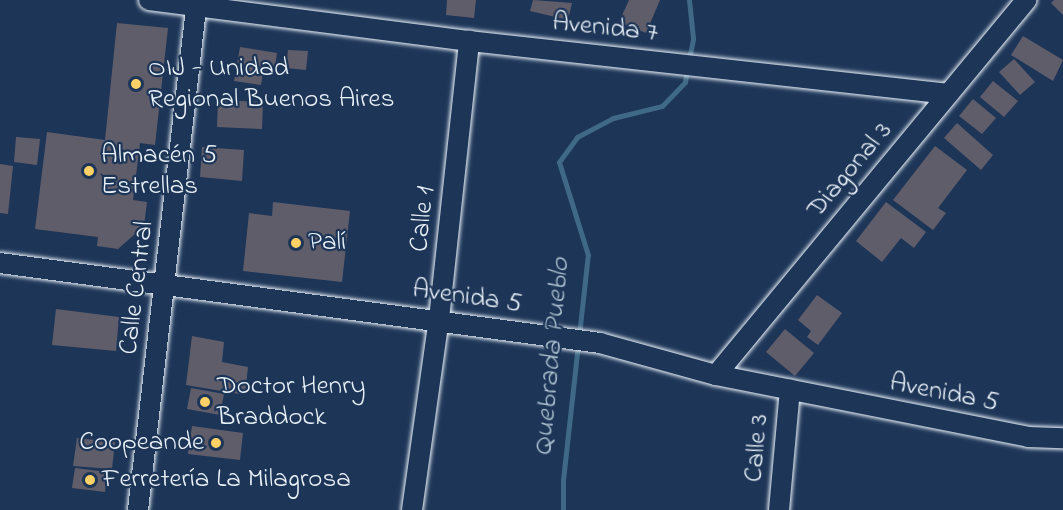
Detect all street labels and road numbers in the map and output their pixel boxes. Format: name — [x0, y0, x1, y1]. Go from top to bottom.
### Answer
street label: Avenida 7 — [551, 6, 659, 50]
street label: Diagonal 3 — [800, 115, 900, 225]
street label: Calle 1 — [403, 185, 443, 253]
street label: Calle Central — [113, 219, 161, 357]
street label: Avenida 5 — [410, 273, 524, 321]
street label: Avenida 5 — [887, 367, 1001, 419]
street label: Calle 3 — [738, 412, 776, 484]

